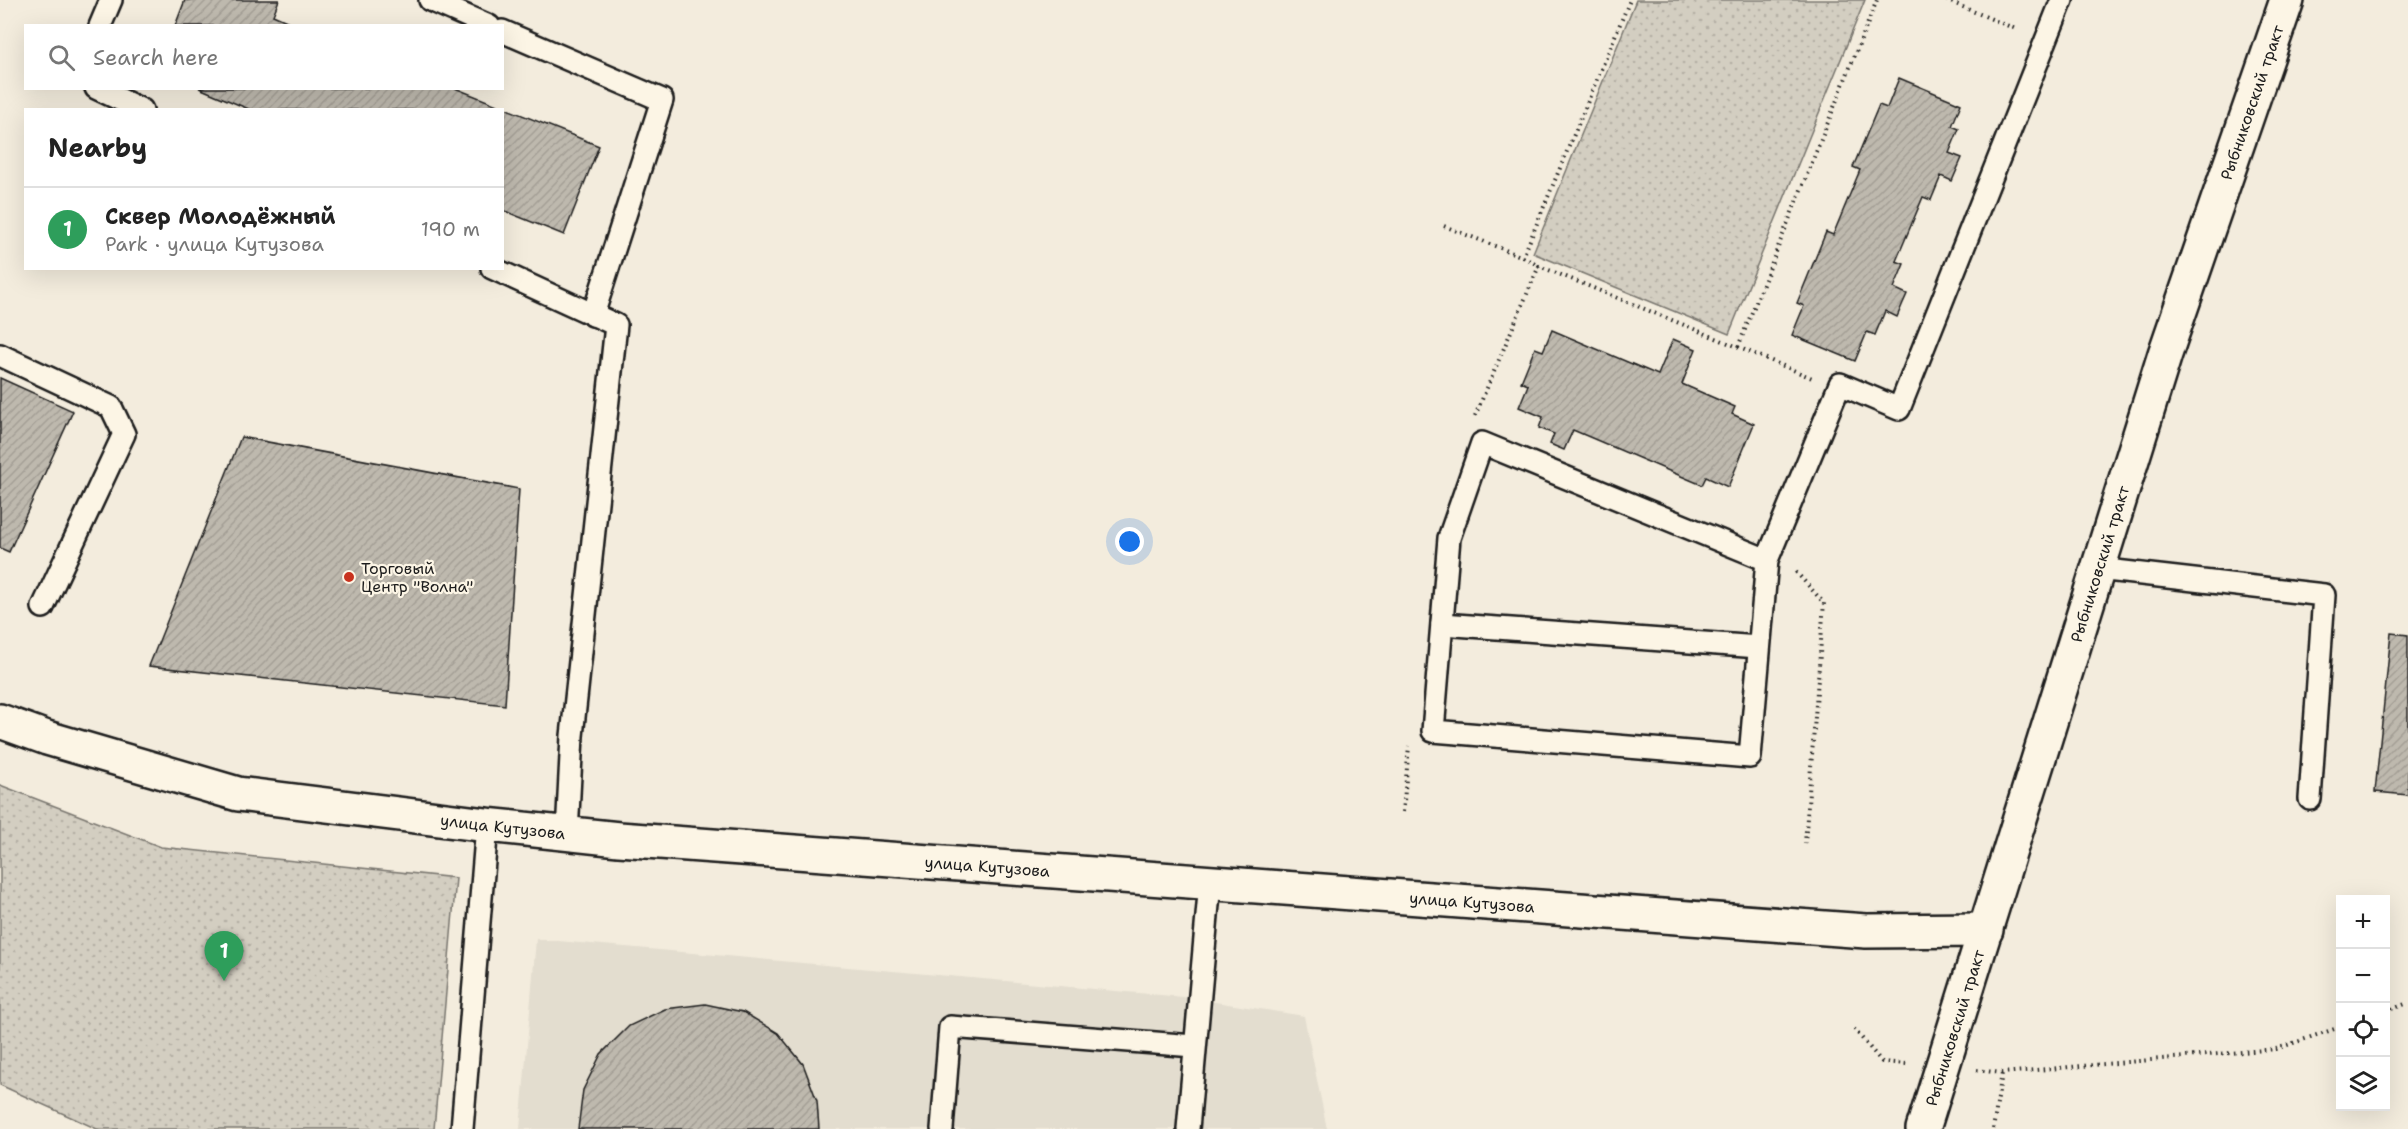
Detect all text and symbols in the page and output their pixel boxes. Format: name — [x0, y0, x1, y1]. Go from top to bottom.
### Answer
street label: Рыбниковский тракт — [2216, 21, 2289, 183]
search box — [24, 24, 504, 90]
icon: search — [45, 41, 78, 74]
text: Search here — [93, 43, 219, 72]
text: Nearby — [48, 130, 147, 165]
text: Сквер Молодёжный — [105, 202, 336, 231]
text: 1 — [63, 216, 72, 242]
text: 190 m — [421, 216, 480, 242]
text: Park · улица Кутузова — [105, 231, 324, 257]
street label: Рыбниковский тракт — [2066, 482, 2134, 645]
your location — [1115, 527, 1144, 556]
place label: Торговый Центр "Волна" — [361, 558, 473, 597]
marker: Торговый Центр "Волна" — [342, 570, 356, 584]
street label: улица Кутузова — [439, 809, 567, 844]
street label: улица Кутузова — [924, 852, 1051, 882]
street label: улица Кутузова — [1409, 887, 1535, 918]
map controls — [2336, 895, 2390, 1111]
button: + — [2336, 895, 2390, 949]
pin: 1 — [204, 932, 244, 981]
street label: Рыбниковский тракт — [1921, 946, 1990, 1109]
button: − — [2336, 949, 2390, 1003]
button: locate — [2336, 1003, 2390, 1057]
button: layers — [2336, 1057, 2390, 1111]

